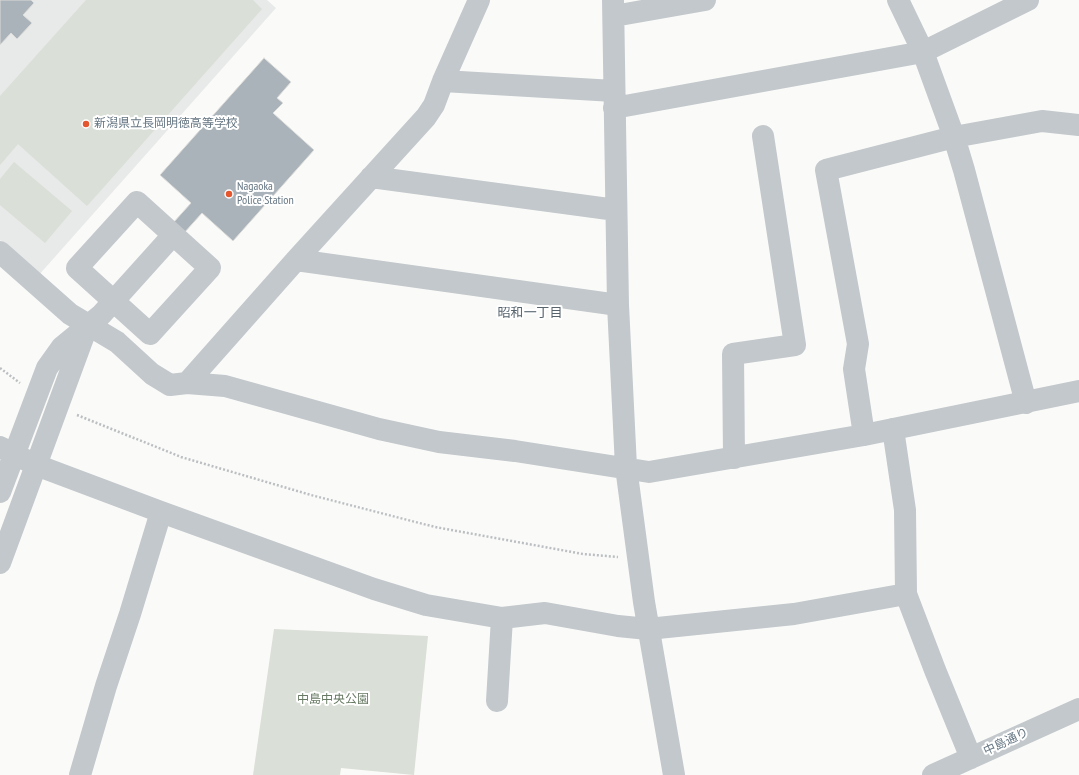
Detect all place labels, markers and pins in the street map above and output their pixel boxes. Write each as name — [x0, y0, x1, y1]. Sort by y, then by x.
place label: 新潟県立長岡明徳高等学校 — [94, 117, 238, 131]
marker: 新潟県立長岡明徳高等学校 — [81, 119, 91, 129]
place label: Nagaoka Police Station — [237, 180, 294, 208]
marker: Nagaoka Police Station — [224, 189, 234, 199]

